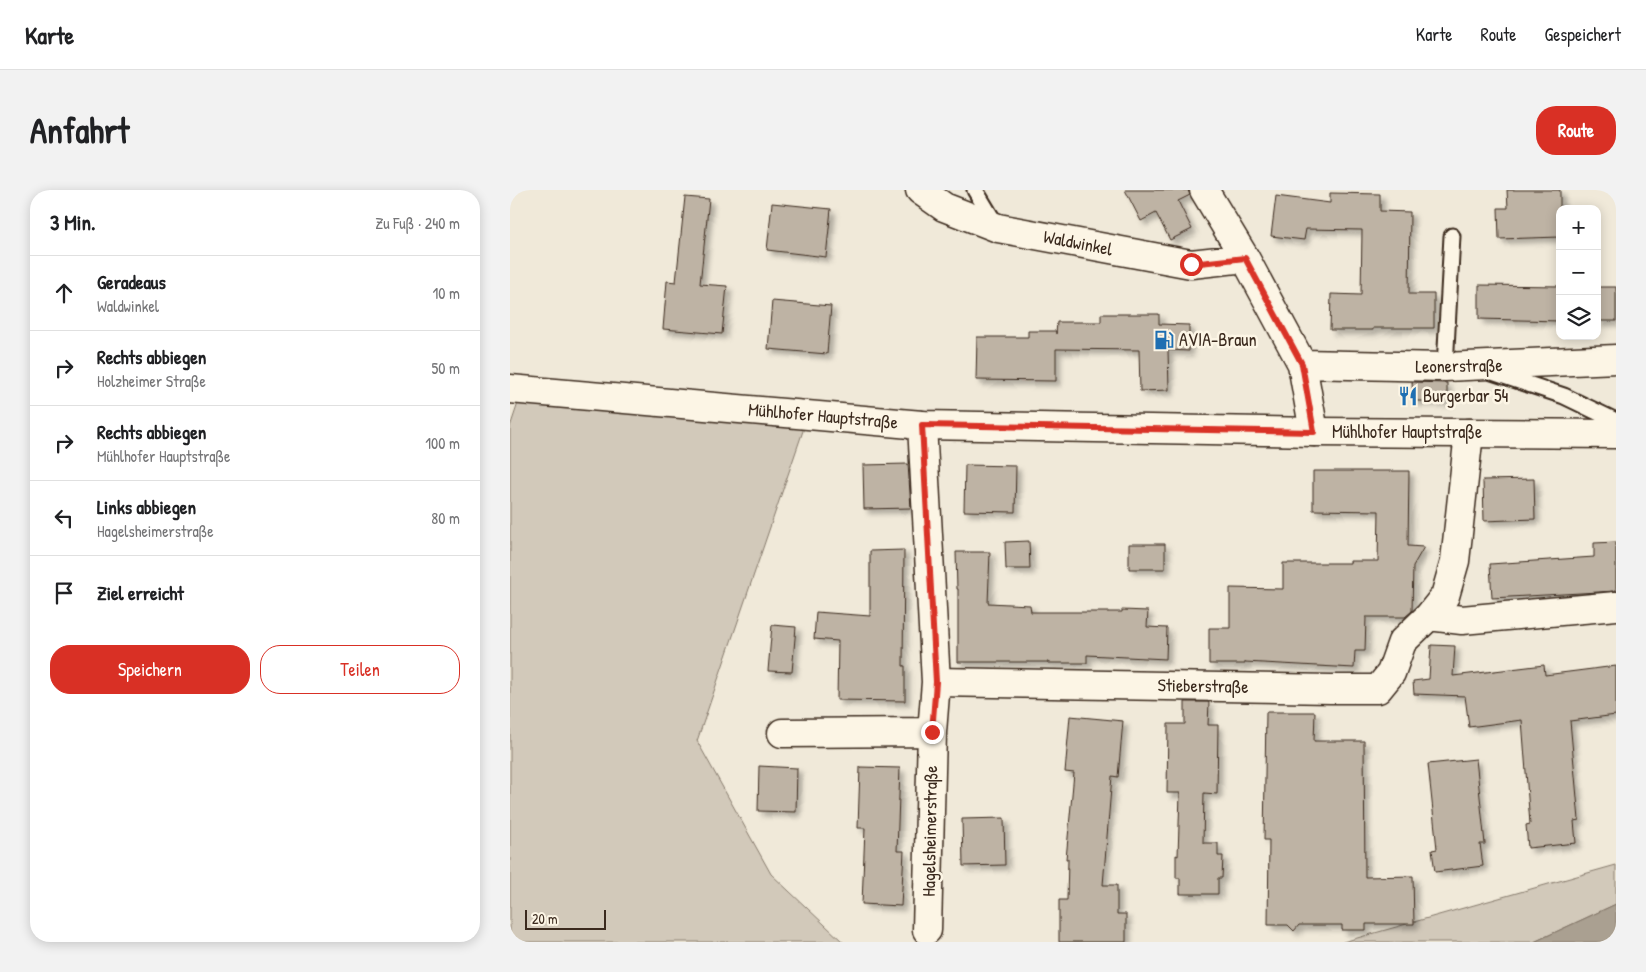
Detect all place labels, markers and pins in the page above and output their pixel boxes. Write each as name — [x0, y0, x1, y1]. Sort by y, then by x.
place label: AVIA-Braun — [1179, 327, 1257, 352]
fuel station icon: AVIA-Braun — [1153, 329, 1175, 351]
place label: Burgerbar 54 — [1423, 383, 1509, 408]
restaurant icon: Burgerbar 54 — [1397, 385, 1419, 407]

